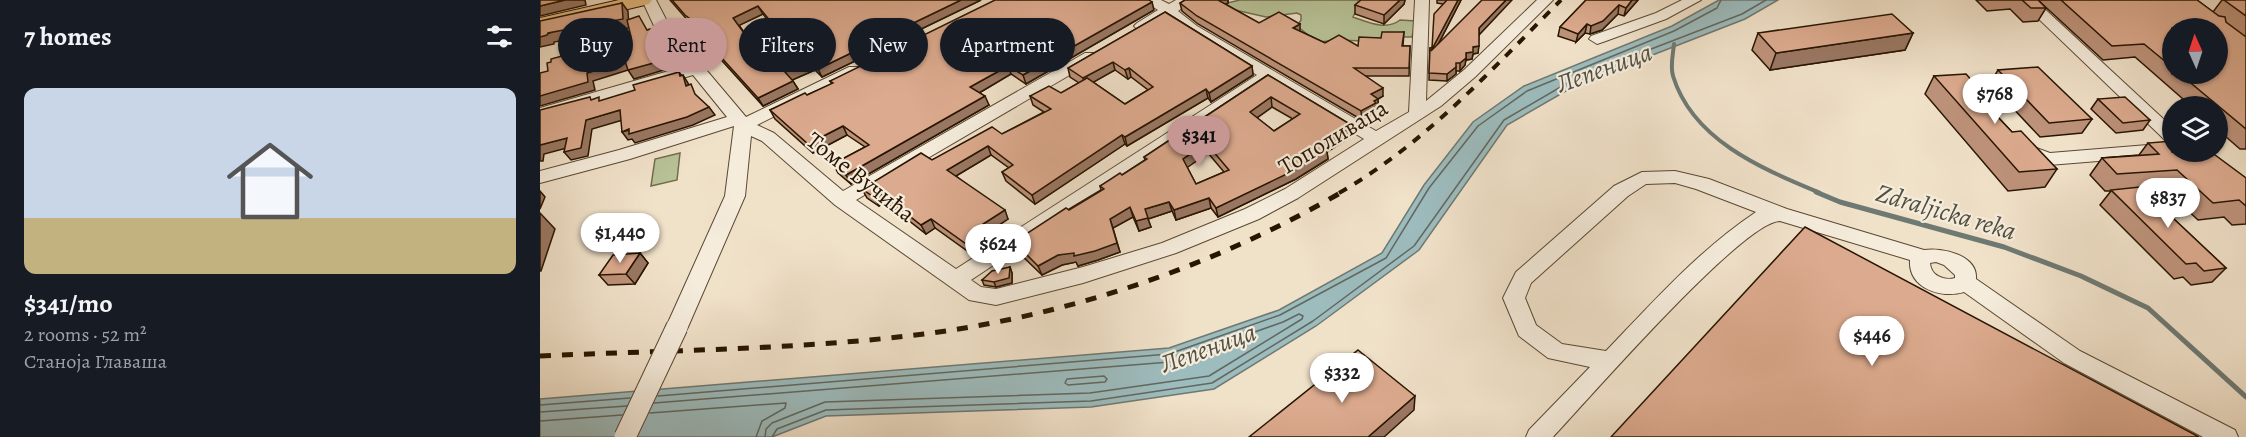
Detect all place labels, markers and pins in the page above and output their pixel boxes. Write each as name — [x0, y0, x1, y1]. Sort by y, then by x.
pin: $768 — [1959, 74, 2031, 125]
pin: $341 — [1163, 116, 1235, 167]
pin: $837 — [2132, 178, 2204, 229]
pin: $1,440 — [571, 213, 669, 264]
pin: $624 — [962, 224, 1034, 275]
pin: $446 — [1836, 316, 1908, 367]
pin: $332 — [1306, 353, 1378, 404]

